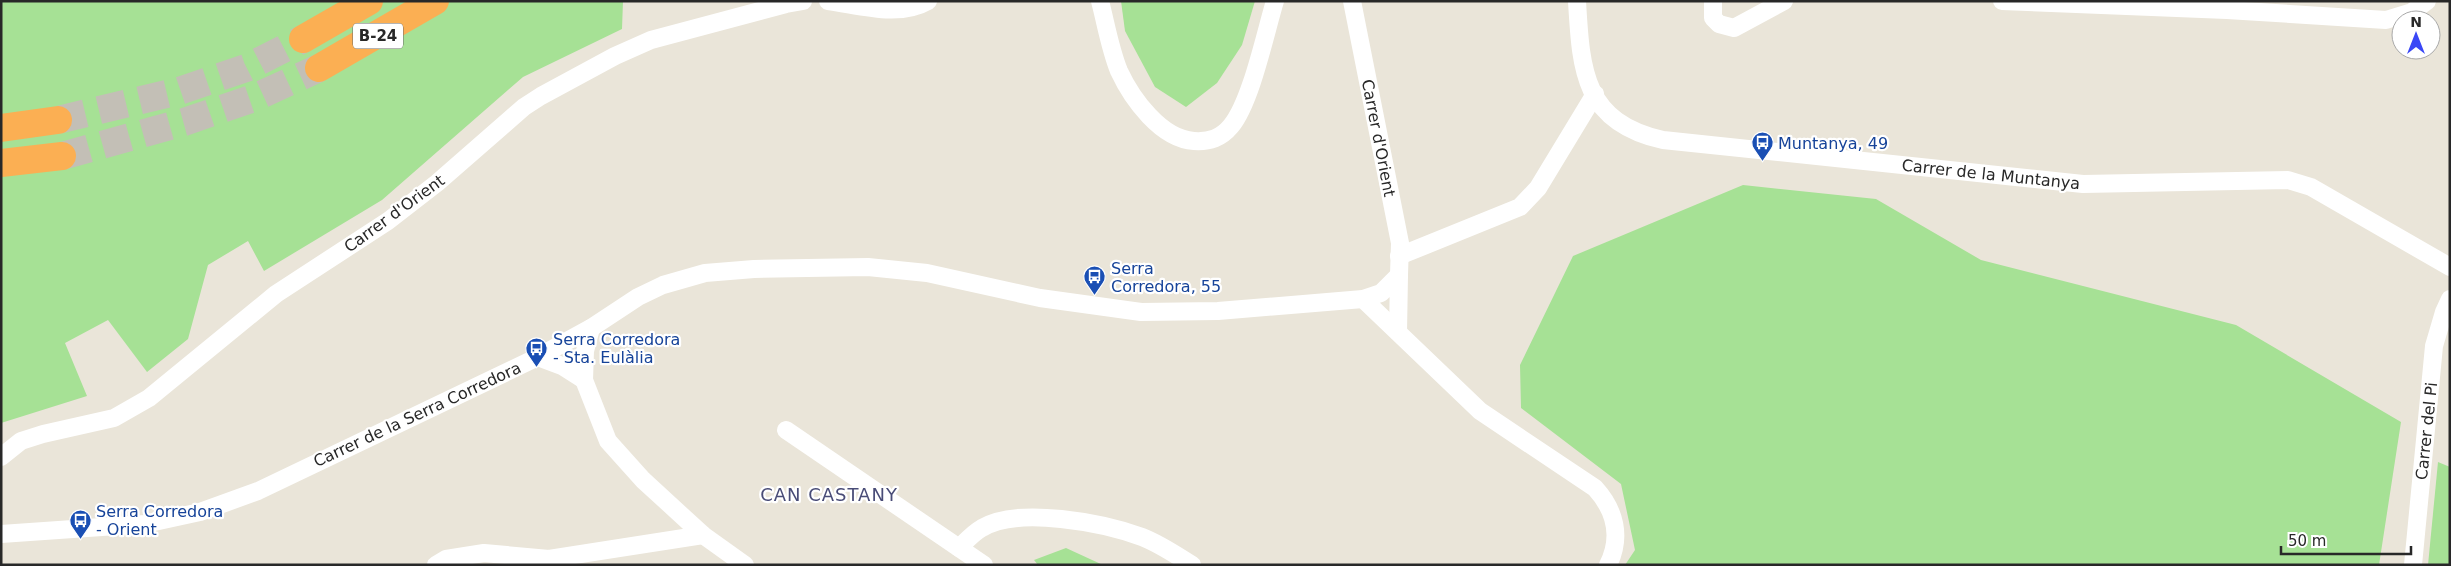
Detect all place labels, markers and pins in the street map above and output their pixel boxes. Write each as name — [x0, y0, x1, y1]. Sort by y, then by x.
bus stop icon: Muntanya, 49 — [1750, 131, 1774, 162]
place label: Muntanya, 49 — [1778, 134, 1888, 153]
place label: Serra Corredora, 55 — [1111, 259, 1221, 296]
bus stop icon: Serra Corredora, 55 — [1083, 265, 1107, 296]
place label: Serra Corredora - Sta. Eulàlia — [553, 330, 680, 367]
bus stop icon: Serra Corredora - Sta. Eulàlia — [525, 336, 549, 367]
place label: Serra Corredora - Orient — [96, 502, 223, 539]
bus stop icon: Serra Corredora - Orient — [68, 508, 92, 539]

